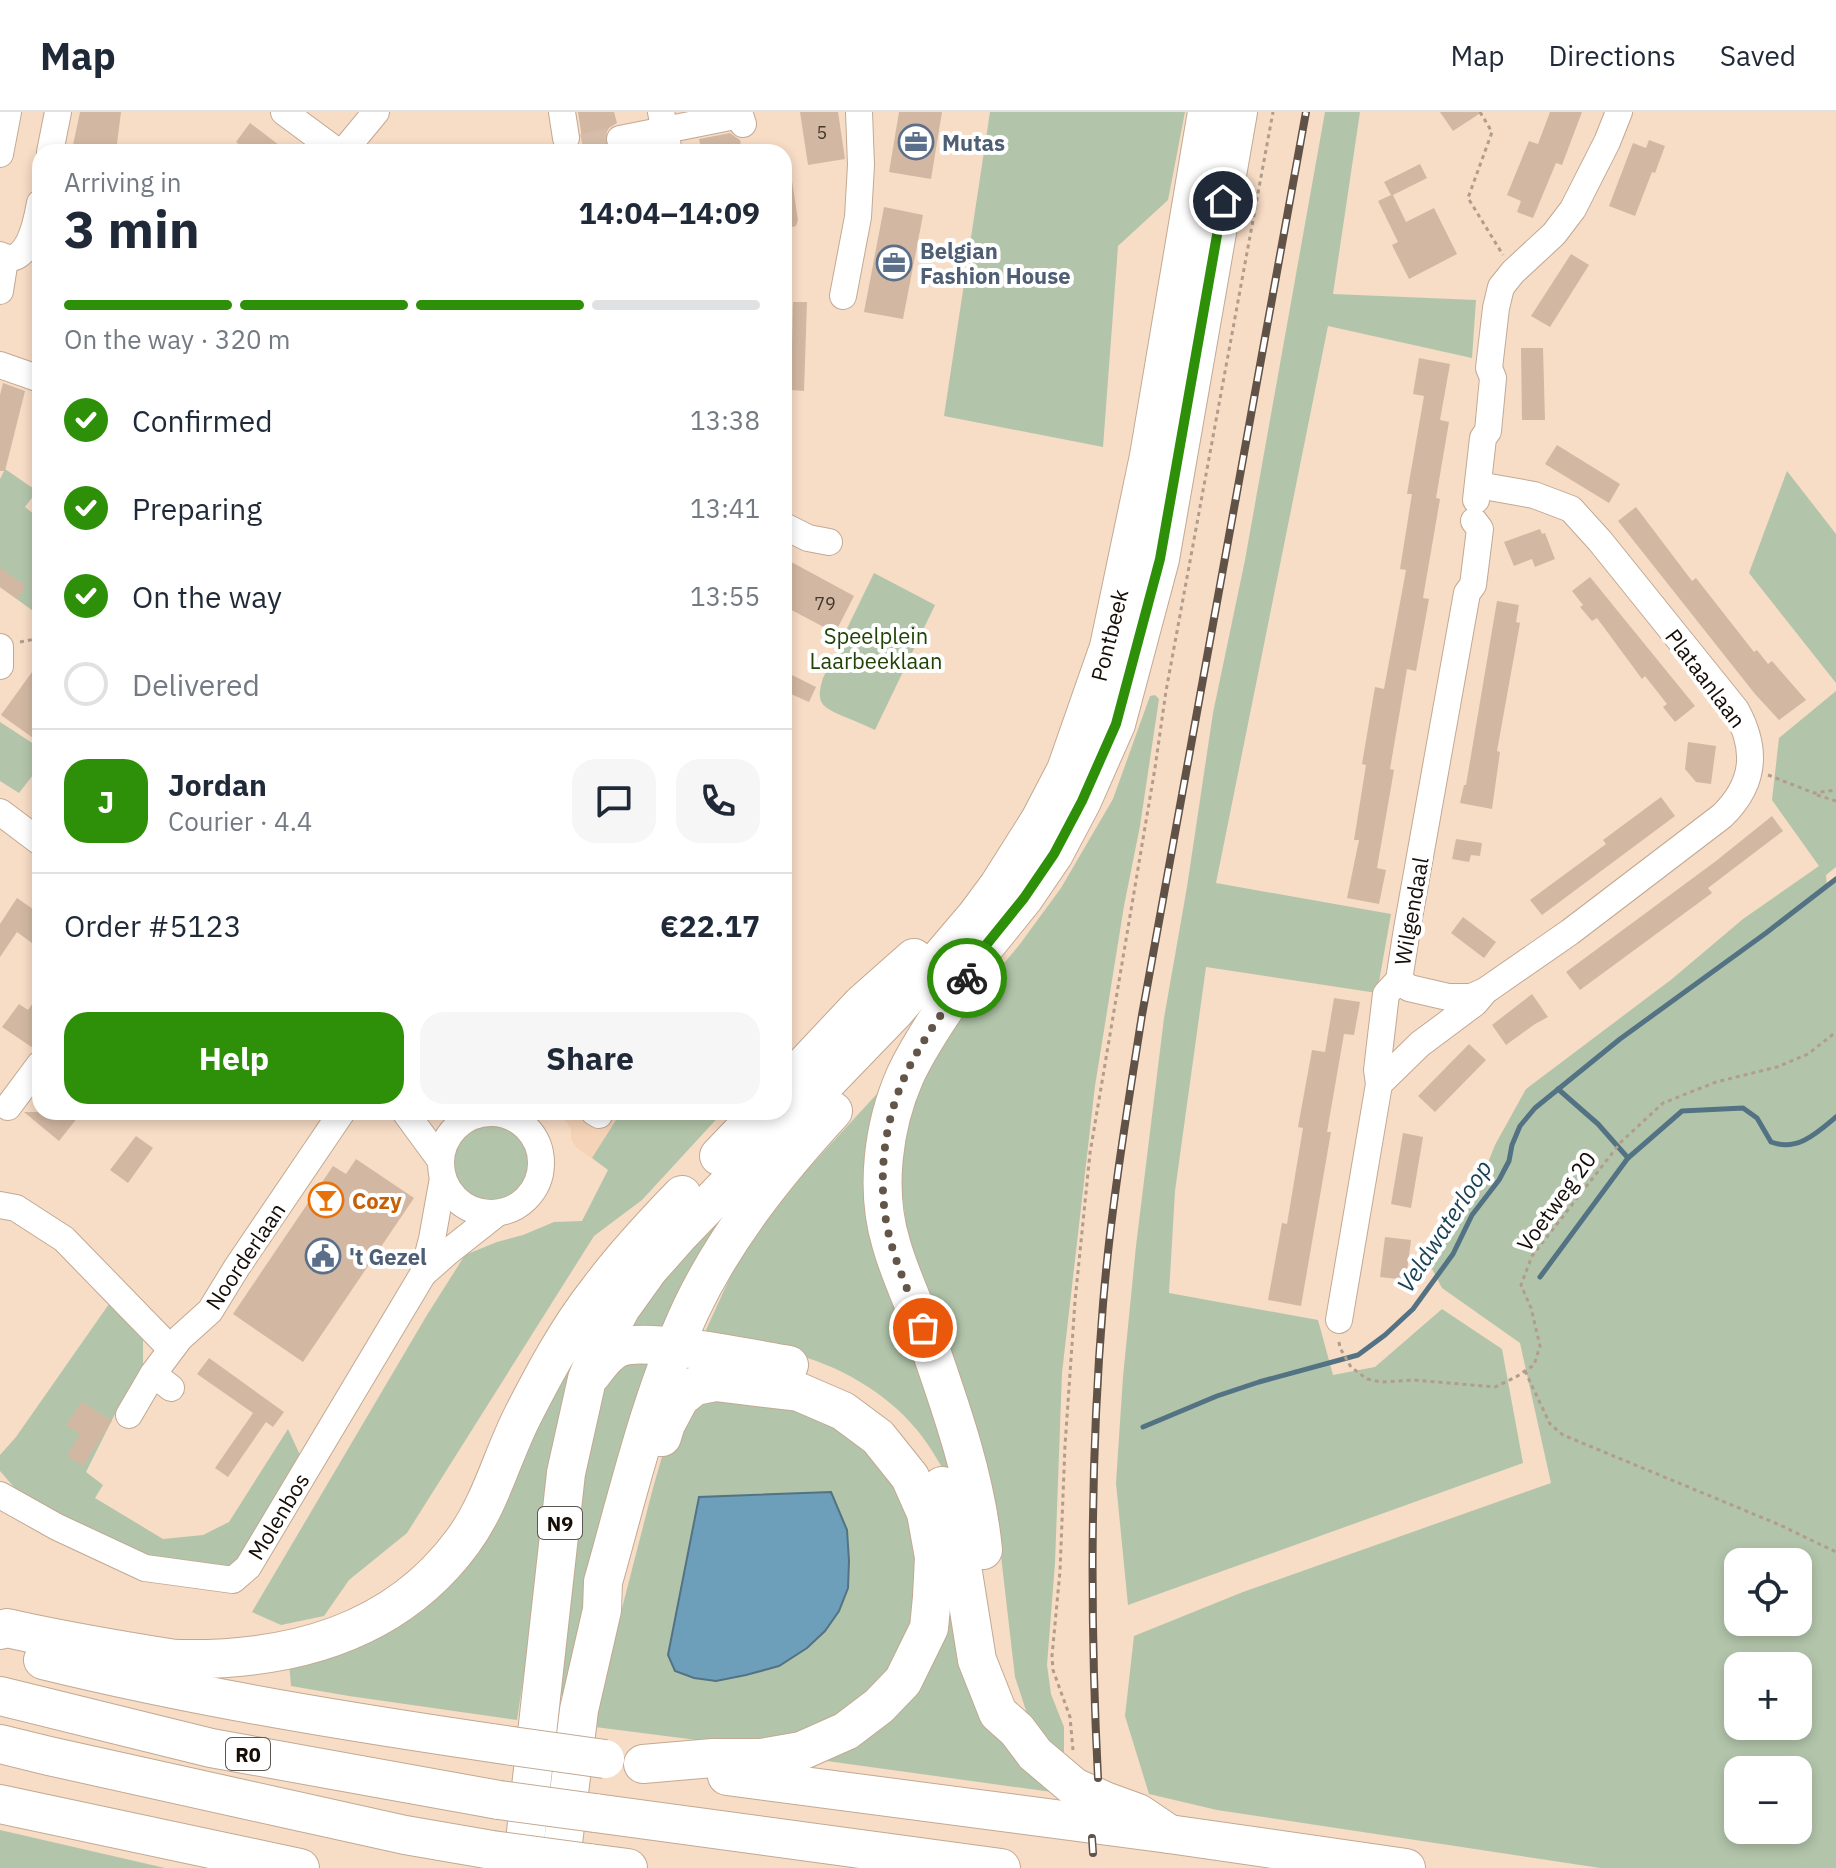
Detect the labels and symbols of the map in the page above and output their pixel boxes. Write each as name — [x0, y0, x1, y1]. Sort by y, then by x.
house number: 5 — [817, 121, 827, 144]
office icon: Mutas — [897, 123, 935, 161]
place label: Mutas — [942, 128, 1005, 157]
pin — [1189, 167, 1257, 235]
place label: Belgian Fashion House — [920, 236, 1071, 290]
office icon: Belgian Fashion House — [875, 244, 913, 282]
street label: Pontbeek — [1084, 586, 1135, 684]
house number: 79 — [814, 592, 836, 615]
park label: Speelplein Laarbeeklaan — [809, 621, 943, 675]
street label: Plataanlaan — [1659, 623, 1753, 733]
street label: Wilgendaal — [1387, 855, 1435, 967]
courier — [927, 938, 1007, 1018]
street label: Voetweg 20 — [1510, 1145, 1602, 1257]
water label: Veldwaterloop — [1389, 1153, 1499, 1299]
bar icon: Cozy — [307, 1181, 345, 1219]
place label: Cozy — [352, 1186, 402, 1215]
street label: Noorderlaan — [199, 1197, 291, 1315]
public building icon: 't Gezel — [304, 1237, 342, 1275]
place label: 't Gezel — [349, 1242, 427, 1271]
pin — [889, 1294, 957, 1362]
street label: Molenbos — [241, 1467, 315, 1565]
road number: N9 — [538, 1507, 582, 1539]
road number: R0 — [226, 1738, 270, 1770]

